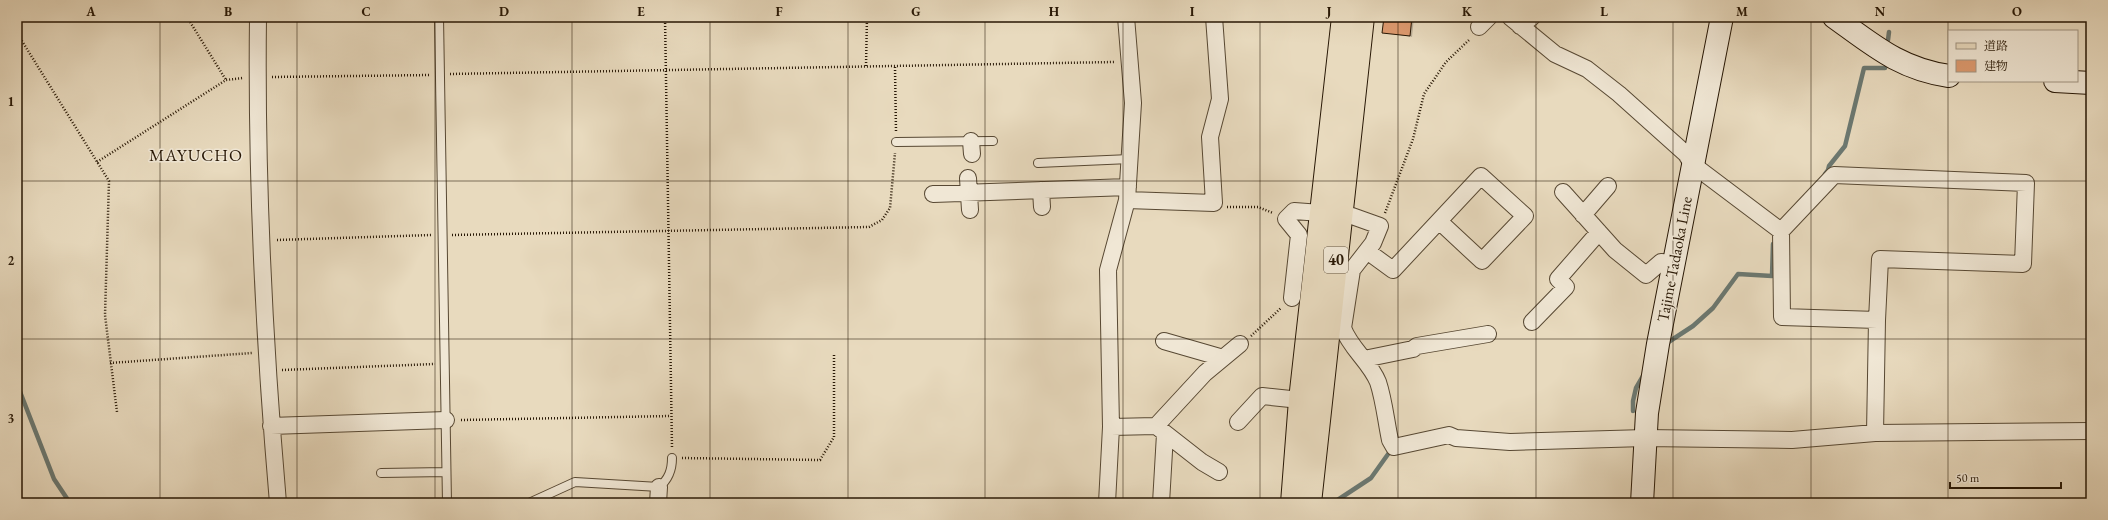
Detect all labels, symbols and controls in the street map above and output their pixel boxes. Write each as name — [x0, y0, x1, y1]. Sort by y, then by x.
text: A — [85, 3, 96, 20]
text: B — [224, 3, 232, 20]
text: C — [361, 3, 371, 20]
text: D — [499, 3, 509, 20]
text: E — [637, 3, 645, 20]
text: F — [775, 3, 783, 20]
text: G — [911, 3, 921, 20]
text: H — [1049, 3, 1060, 20]
text: I — [1190, 3, 1195, 20]
text: J — [1325, 3, 1332, 20]
text: K — [1462, 3, 1473, 20]
text: L — [1600, 3, 1608, 20]
text: M — [1736, 3, 1748, 20]
text: N — [1875, 3, 1886, 20]
text: O — [2012, 3, 2022, 20]
legend — [1948, 30, 2078, 82]
text: 道路 — [1984, 38, 2008, 54]
text: 建物 — [1984, 58, 2008, 74]
text: 1 — [8, 93, 15, 110]
district label: MAYUCHO — [149, 144, 243, 166]
street label: Tajime Tadaoka Line — [1652, 195, 1697, 324]
road number: 40 — [1324, 247, 1348, 273]
text: 2 — [8, 252, 15, 269]
text: 3 — [8, 410, 15, 427]
scale bar — [1950, 464, 2061, 490]
text: 50 m — [1956, 470, 1980, 486]

